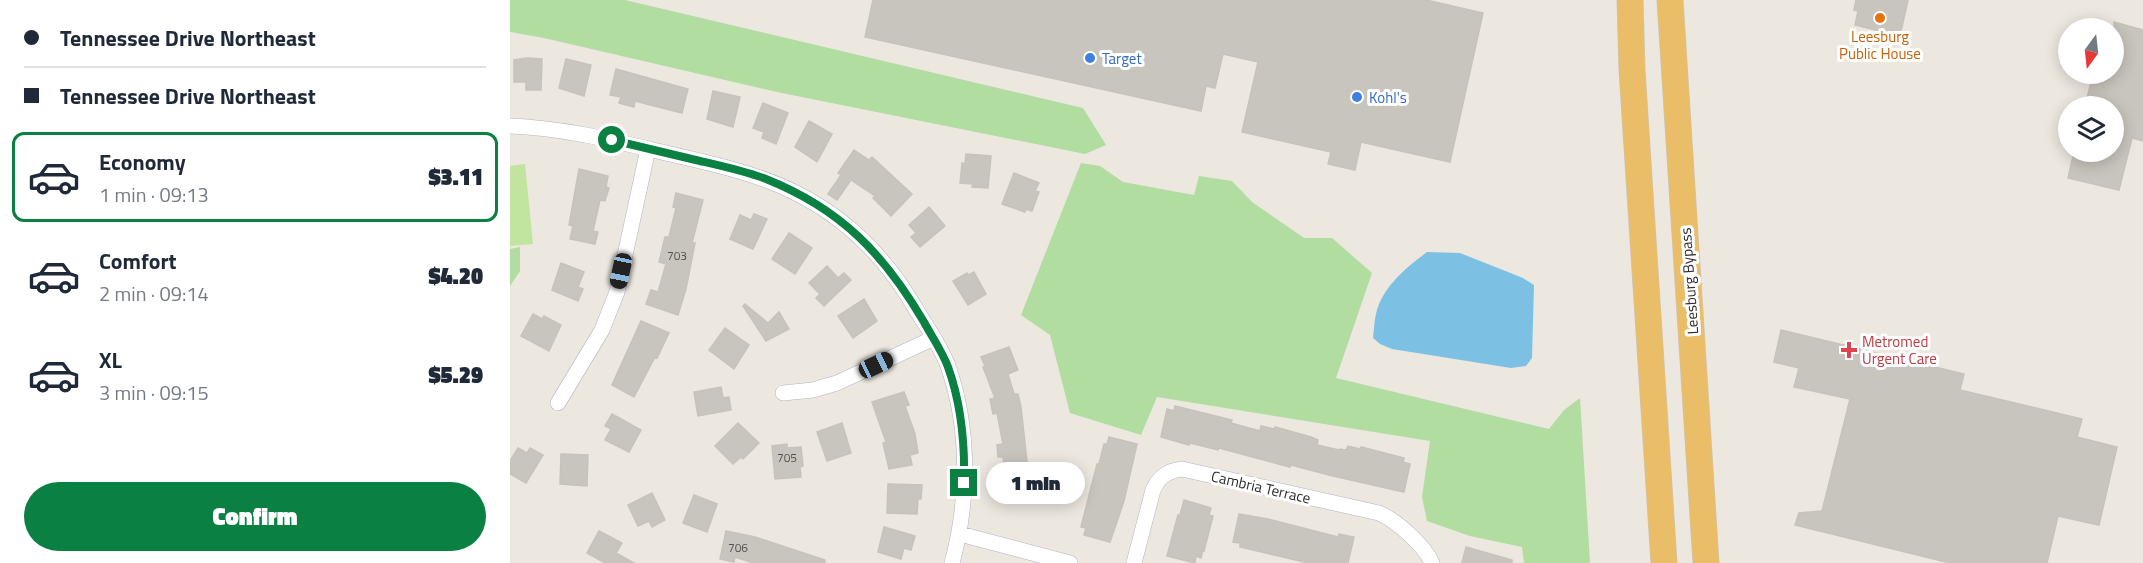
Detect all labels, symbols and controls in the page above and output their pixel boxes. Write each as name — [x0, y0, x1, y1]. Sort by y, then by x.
marker: Leesburg Public House — [1873, 11, 1887, 25]
north arrow — [2058, 18, 2124, 84]
map controls — [2058, 18, 2124, 162]
text: Tennessee Drive Northeast — [60, 21, 316, 55]
place label: Leesburg Public House — [1839, 25, 1921, 65]
place label: Target — [1102, 47, 1142, 70]
marker: Target — [1083, 51, 1097, 65]
text: Tennessee Drive Northeast — [60, 79, 316, 113]
place label: Kohl's — [1369, 86, 1407, 109]
marker: Kohl's — [1350, 90, 1364, 104]
button: layers — [2058, 96, 2124, 162]
route start — [598, 126, 625, 153]
text: Economy — [99, 145, 186, 179]
icon: car — [27, 150, 81, 204]
text: $3.11 — [428, 160, 483, 194]
text: 1 min · 09:13 — [99, 179, 209, 210]
street label: Leesburg Bypass — [1674, 227, 1704, 335]
text: Comfort — [99, 244, 177, 278]
house number: 703 — [667, 246, 687, 265]
icon: car — [27, 249, 81, 303]
car — [608, 252, 634, 290]
text: $4.20 — [428, 259, 483, 293]
text: 2 min · 09:14 — [99, 278, 209, 309]
place label: Metromed Urgent Care — [1862, 330, 1937, 370]
marker: Metromed Urgent Care — [1840, 341, 1858, 359]
text: XL — [99, 343, 122, 377]
icon: car — [27, 348, 81, 402]
car — [856, 349, 896, 381]
text: $5.29 — [428, 358, 483, 392]
text: 3 min · 09:15 — [99, 377, 209, 408]
house number: 705 — [777, 448, 797, 467]
callout: 1 min — [985, 462, 1084, 504]
street label: Cambria Terrace — [1209, 464, 1313, 510]
text: 1 min — [1011, 467, 1060, 498]
route end — [950, 469, 977, 496]
button: Confirm — [24, 482, 486, 551]
house number: 706 — [728, 538, 748, 557]

